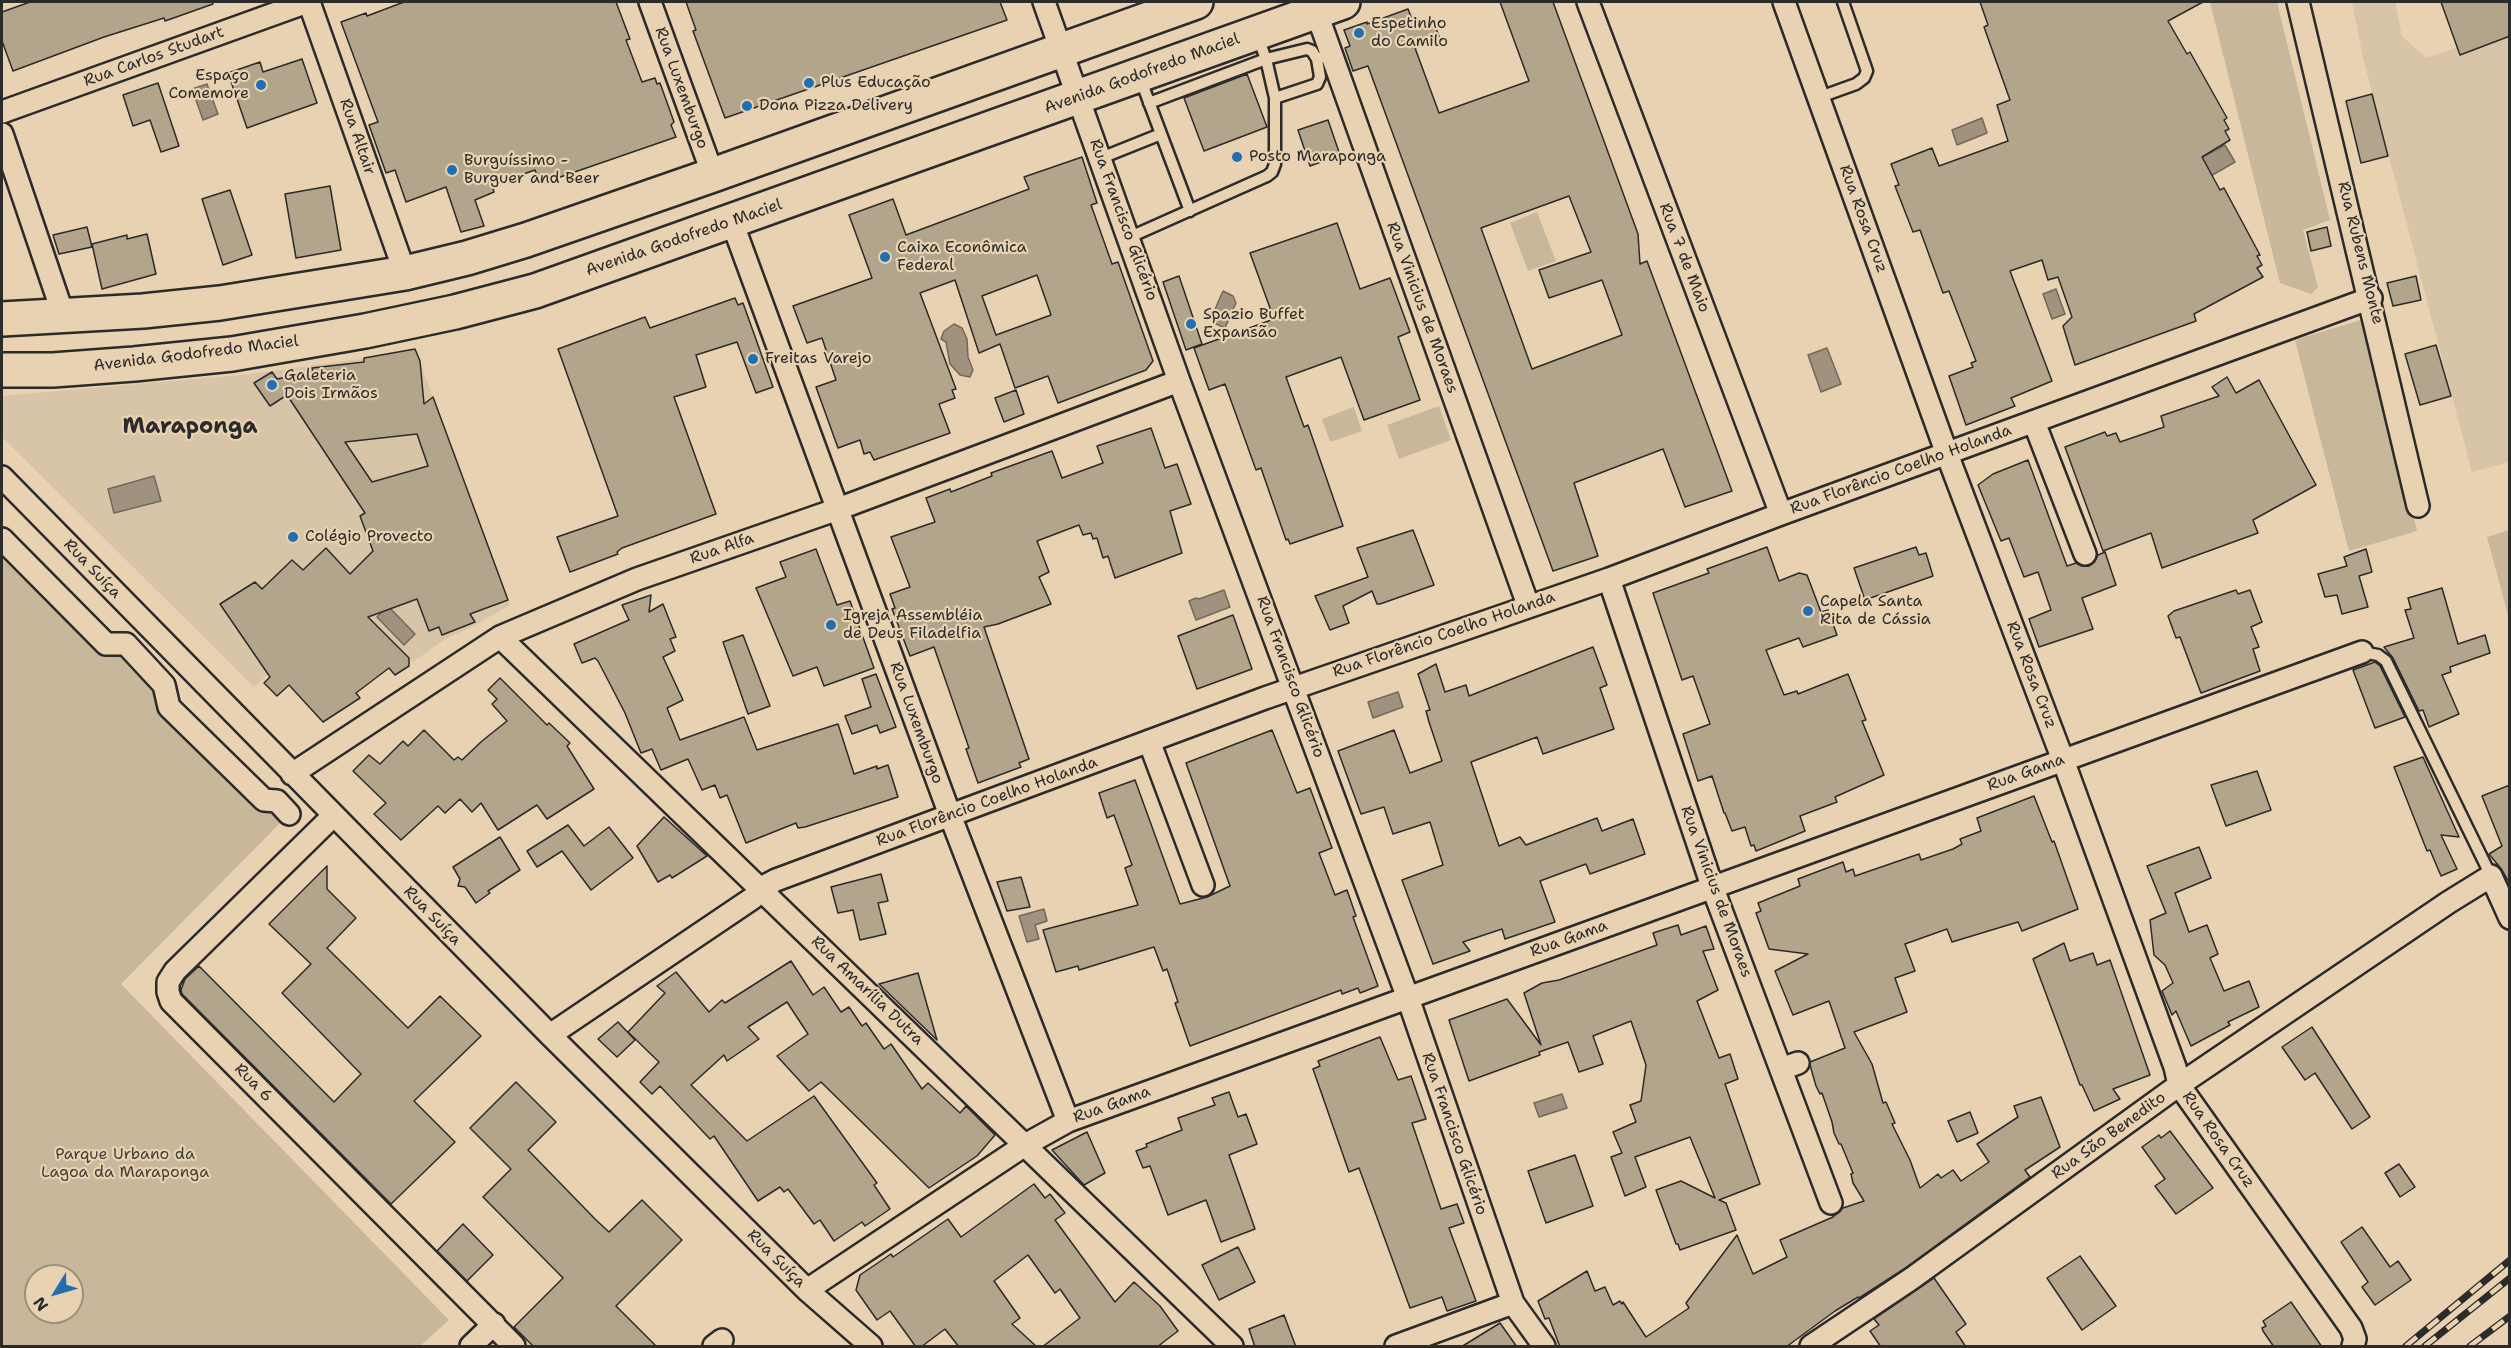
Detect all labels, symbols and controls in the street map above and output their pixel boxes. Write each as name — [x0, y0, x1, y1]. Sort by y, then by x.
place label: Espetinho do Camilo — [1371, 14, 1448, 52]
street label: Rua Carlos Studart — [81, 23, 227, 91]
street label: Rua Luxemburgo — [650, 24, 712, 152]
marker: Espetinho do Camilo — [1352, 26, 1366, 40]
street label: Avenida Godofredo Maciel — [1042, 30, 1242, 118]
place label: Espaço Comemore — [168, 66, 249, 104]
place label: Plus Educação — [821, 73, 931, 93]
marker: Plus Educação — [802, 76, 816, 90]
marker: Espaço Comemore — [254, 78, 268, 92]
street label: Rua Altair — [335, 96, 379, 178]
place label: Dona Pizza Delivery — [759, 96, 913, 116]
marker: Dona Pizza Delivery — [740, 99, 754, 113]
street label: Rua Francisco Glicério — [1085, 137, 1161, 303]
place label: Posto Maraponga — [1249, 147, 1386, 167]
marker: Posto Maraponga — [1230, 150, 1244, 164]
place label: Burguíssimo - Burguer and Beer — [464, 151, 600, 189]
marker: Burguíssimo - Burguer and Beer — [445, 163, 459, 177]
street label: Rua Rosa Cruz — [1835, 163, 1891, 275]
street label: Rua Rubens Monte — [2333, 180, 2387, 326]
street label: Avenida Godofredo Maciel — [583, 195, 785, 281]
street label: Rua 7 de Maio — [1654, 201, 1714, 315]
street label: Rua Vinicius de Moraes — [1382, 220, 1462, 396]
place label: Caixa Econômica Federal — [897, 238, 1027, 276]
marker: Caixa Econômica Federal — [878, 250, 892, 264]
place label: Spazio Buffet Expansão — [1203, 305, 1305, 343]
marker: Spazio Buffet Expansão — [1184, 317, 1198, 331]
street label: Avenida Godofredo Maciel — [92, 332, 300, 376]
place label: Freitas Varejo — [765, 349, 871, 369]
marker: Freitas Varejo — [746, 352, 760, 366]
place label: Galeteria Dois Irmãos — [284, 366, 378, 404]
marker: Galeteria Dois Irmãos — [265, 378, 279, 392]
district label: Maraponga — [123, 414, 257, 440]
street label: Rua Florêncio Coelho Holanda — [1788, 421, 2014, 519]
place label: Colégio Provecto — [305, 527, 433, 547]
street label: Rua Alfa — [687, 529, 757, 569]
marker: Colégio Provecto — [286, 530, 300, 544]
street label: Rua Suíça — [59, 535, 125, 603]
street label: Rua Florêncio Coelho Holanda — [1330, 588, 1558, 682]
place label: Capela Santa Rita de Cássia — [1820, 592, 1931, 630]
street label: Rua Francisco Glicério — [1252, 594, 1328, 760]
marker: Capela Santa Rita de Cássia — [1801, 604, 1815, 618]
place label: Igreja Assembléia de Deus Filadelfia — [843, 606, 982, 644]
marker: Igreja Assembléia de Deus Filadelfia — [824, 618, 838, 632]
street label: Rua Rosa Cruz — [2002, 619, 2060, 731]
street label: Rua Luxemburgo — [885, 659, 947, 787]
street label: Rua Gama — [1985, 750, 2067, 796]
street label: Rua Florêncio Coelho Holanda — [874, 753, 1100, 851]
street label: Rua Vinicius de Moraes — [1676, 804, 1756, 980]
street label: Rua Suíça — [399, 882, 465, 950]
street label: Rua Gama — [1528, 916, 1610, 962]
street label: Rua Amarília Dutra — [807, 932, 927, 1050]
street label: Rua Francisco Glicério — [1417, 1050, 1491, 1218]
street label: Rua 6 — [230, 1060, 276, 1106]
street label: Rua Gama — [1071, 1082, 1153, 1128]
street label: Rua São Benedito — [2048, 1088, 2170, 1184]
street label: Rua Rosa Cruz — [2178, 1088, 2258, 1192]
park label: Parque Urbano da Lagoa da Maraponga — [41, 1145, 209, 1183]
street label: Rua Suíça — [743, 1226, 809, 1292]
north arrow — [24, 1264, 84, 1324]
text: N — [29, 1293, 53, 1315]

